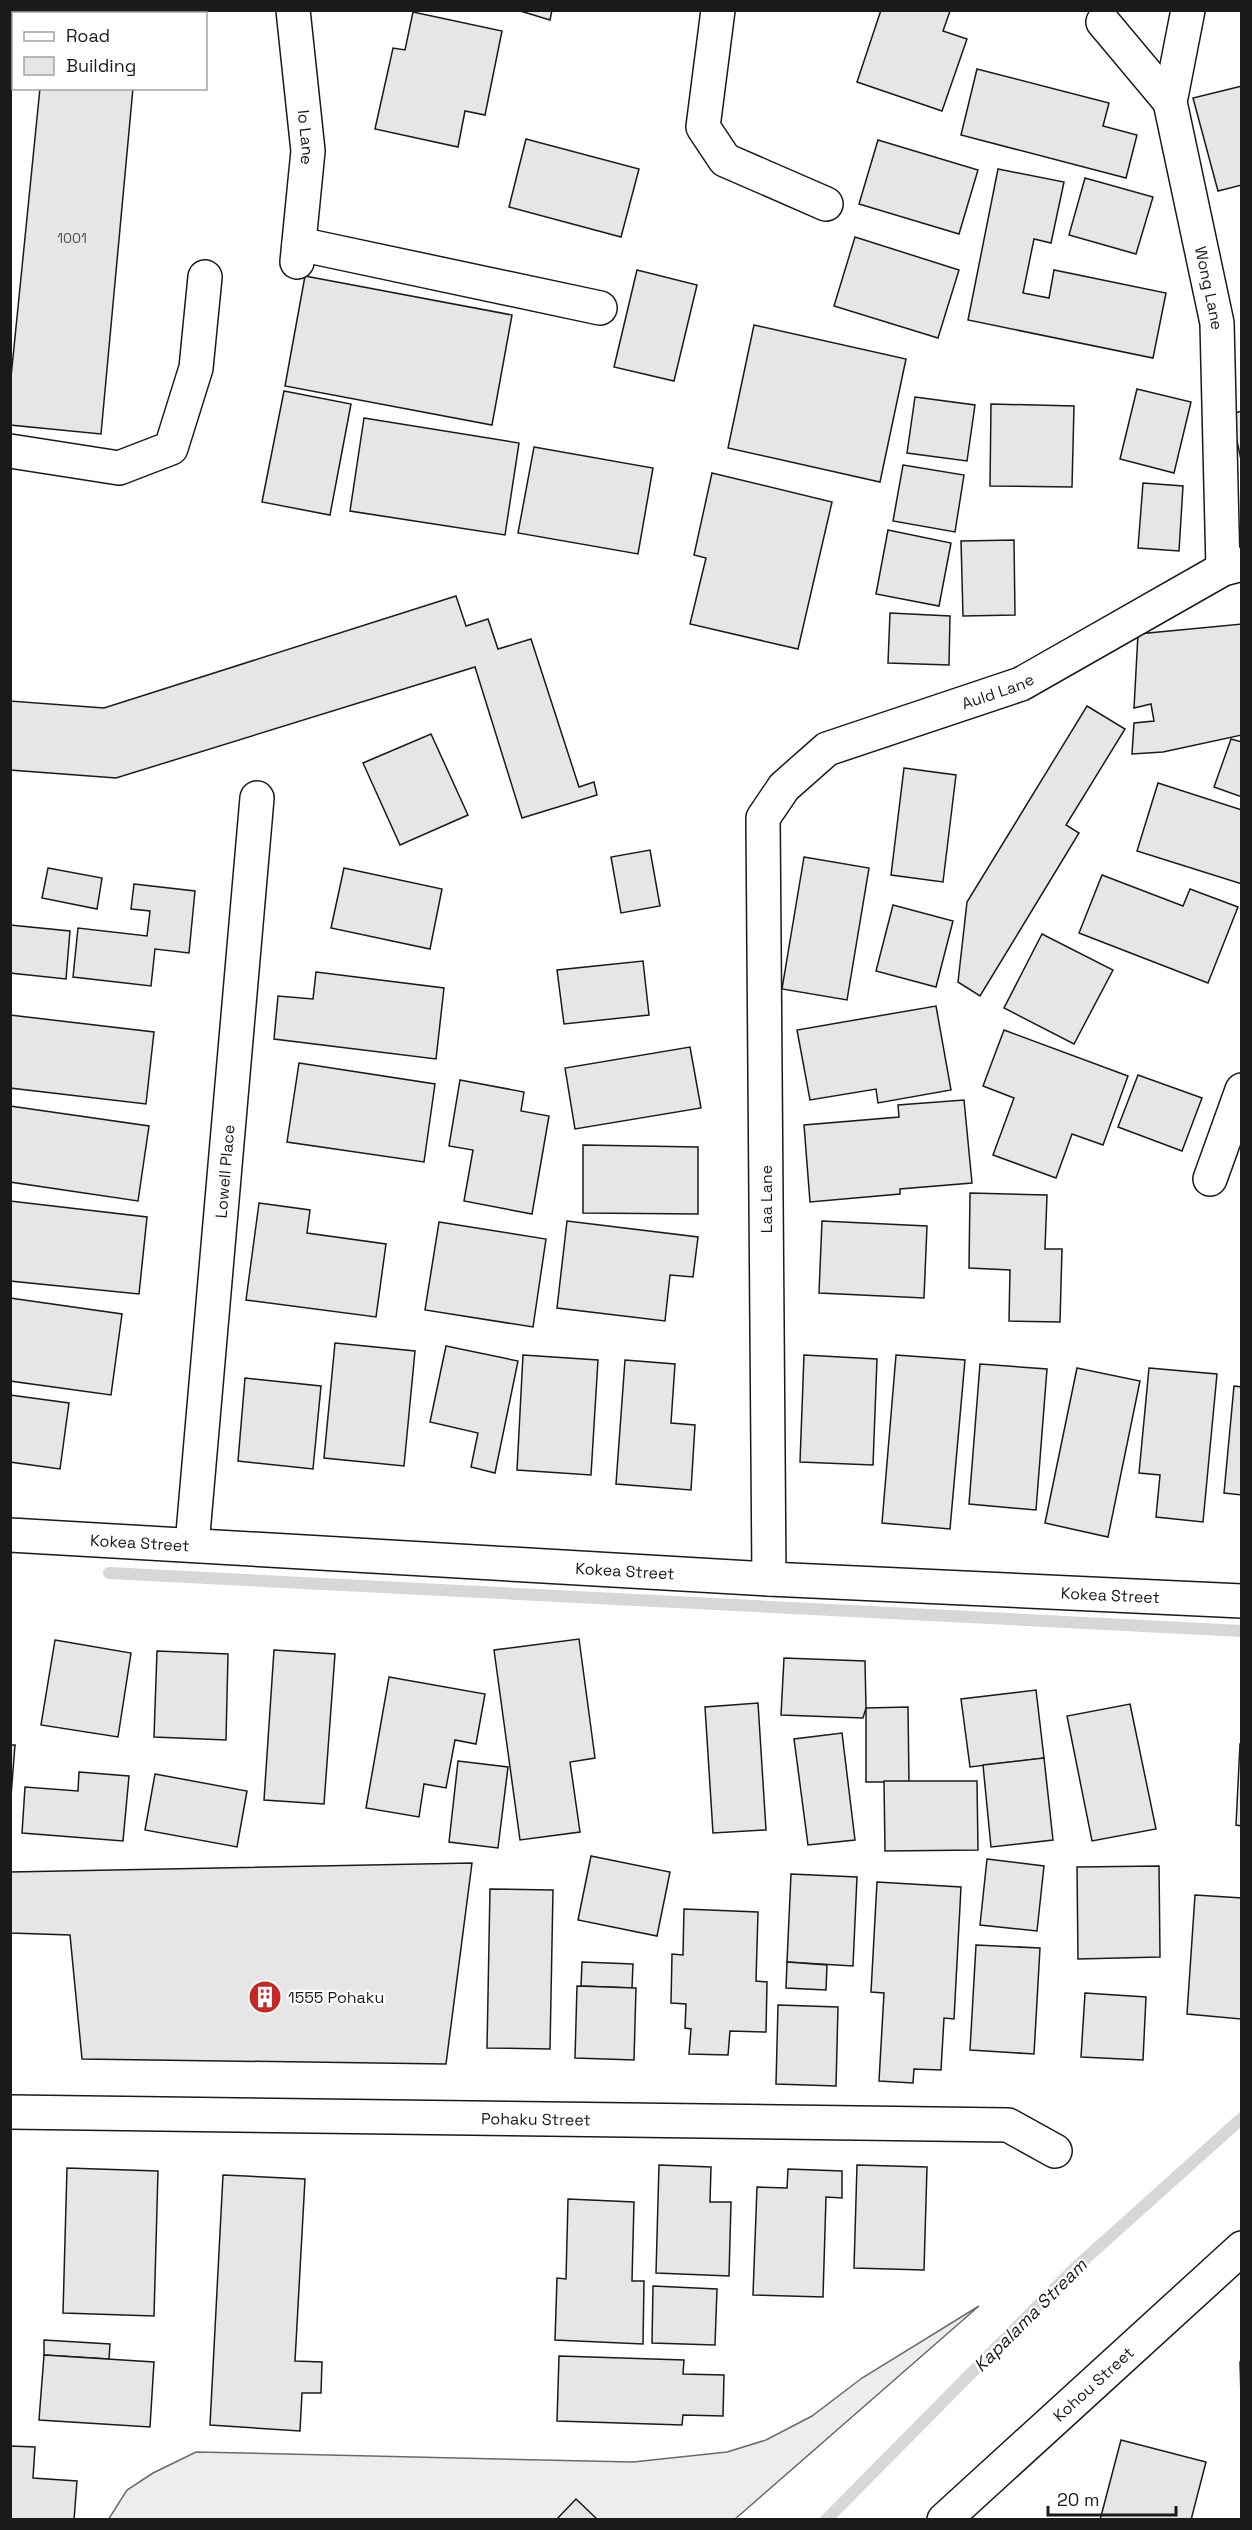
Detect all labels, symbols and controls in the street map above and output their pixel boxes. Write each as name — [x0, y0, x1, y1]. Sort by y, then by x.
legend — [12, 12, 207, 90]
text: Road — [66, 24, 110, 47]
text: Building — [66, 54, 136, 77]
street label: Io Lane — [293, 109, 319, 166]
house number: 1001 — [57, 229, 87, 247]
street label: Wong Lane — [1190, 244, 1228, 330]
street label: Auld Lane — [959, 668, 1038, 714]
street label: Lowell Place — [210, 1124, 239, 1219]
street label: Laa Lane — [756, 1165, 777, 1233]
street label: Kokea Street — [90, 1529, 190, 1556]
street label: Kokea Street — [575, 1557, 675, 1584]
street label: Kokea Street — [1060, 1582, 1160, 1608]
building icon: 1555 Pohaku — [247, 1979, 283, 2015]
place label: 1555 Pohaku — [288, 1987, 384, 2008]
street label: Pohaku Street — [481, 2108, 591, 2130]
water label: Kapalama Stream — [969, 2253, 1092, 2376]
street label: Kohou Street — [1048, 2342, 1138, 2426]
scale bar — [1048, 2479, 1176, 2517]
text: 20 m — [1057, 2488, 1100, 2511]

